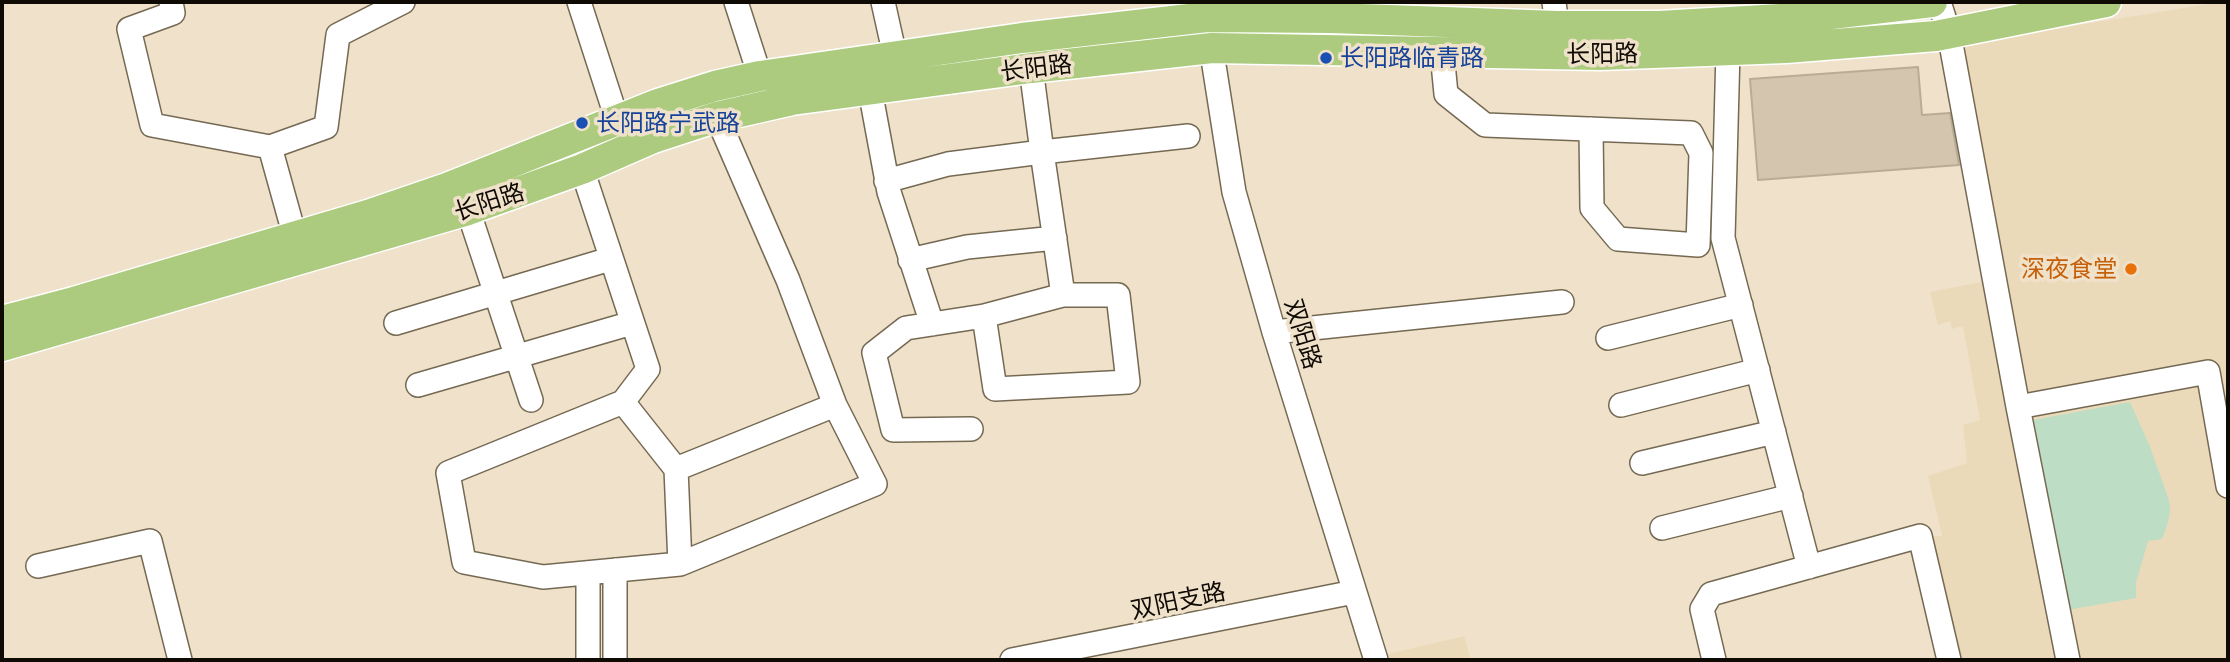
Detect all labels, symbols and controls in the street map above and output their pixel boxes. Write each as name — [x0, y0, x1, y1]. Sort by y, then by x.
street label: 长阳路 — [1566, 39, 1638, 69]
place label: 长阳路临青路 — [1340, 44, 1484, 72]
street label: 长阳路 — [999, 49, 1073, 87]
marker: 长阳路临青路 — [1318, 50, 1334, 66]
place label: 长阳路宁武路 — [596, 109, 740, 137]
marker: 长阳路宁武路 — [574, 115, 590, 131]
street label: 长阳路 — [450, 177, 528, 227]
place label: 深夜食堂 — [2021, 255, 2117, 283]
marker: 深夜食堂 — [2123, 261, 2139, 277]
street label: 双阳路 — [1279, 295, 1327, 373]
street label: 双阳支路 — [1128, 577, 1228, 625]

